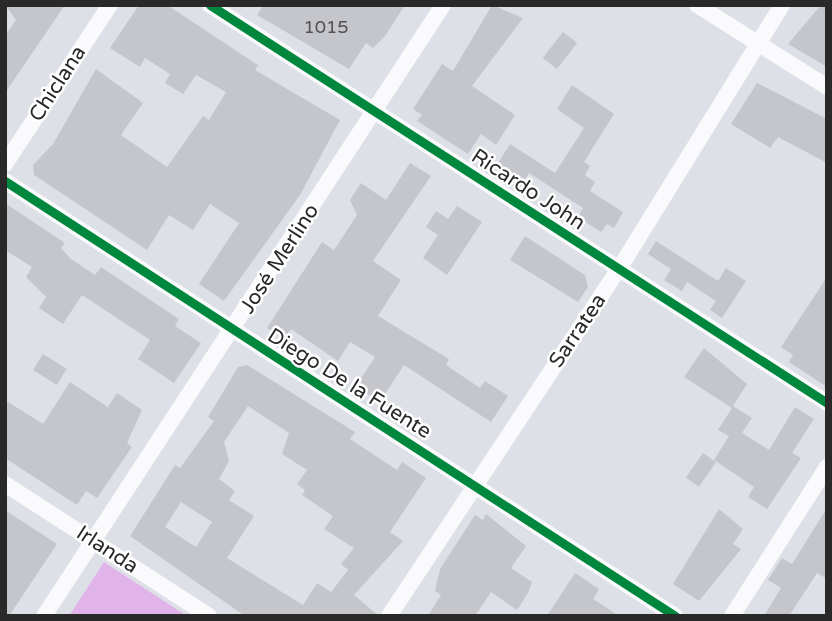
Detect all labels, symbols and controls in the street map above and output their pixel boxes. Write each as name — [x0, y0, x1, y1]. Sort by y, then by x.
house number: 1015 — [303, 16, 349, 38]
street label: Chiclana — [24, 41, 92, 127]
street label: Ricardo John — [466, 144, 590, 236]
street label: José Merlino — [235, 199, 325, 319]
street label: Sarratea — [544, 289, 612, 373]
street label: Diego De la Fuente — [262, 323, 436, 445]
street label: Irlanda — [71, 521, 143, 579]

